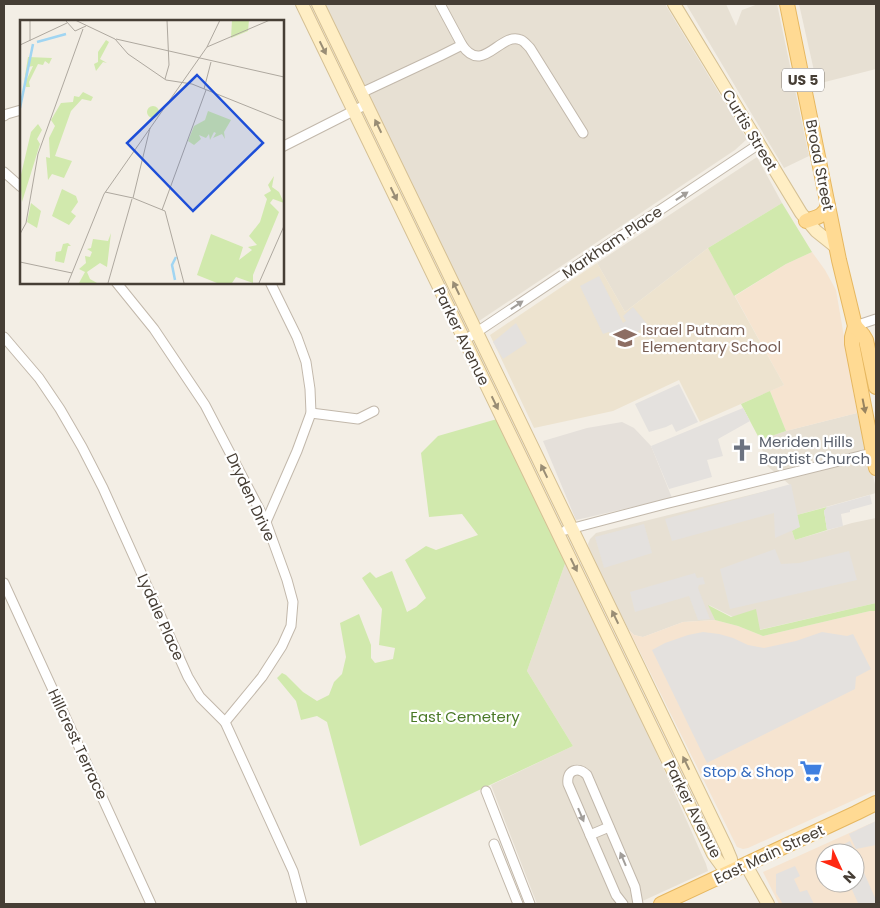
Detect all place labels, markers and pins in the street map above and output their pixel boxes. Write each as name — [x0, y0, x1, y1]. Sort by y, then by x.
place label: Israel Putnam Elementary School — [642, 319, 781, 357]
school or university icon: Israel Putnam Elementary School — [612, 325, 638, 351]
place label: Meriden Hills Baptist Church — [759, 431, 870, 469]
church icon: Meriden Hills Baptist Church — [729, 437, 755, 463]
supermarket icon: Stop & Shop — [798, 758, 824, 784]
place label: Stop & Shop — [703, 761, 794, 782]

